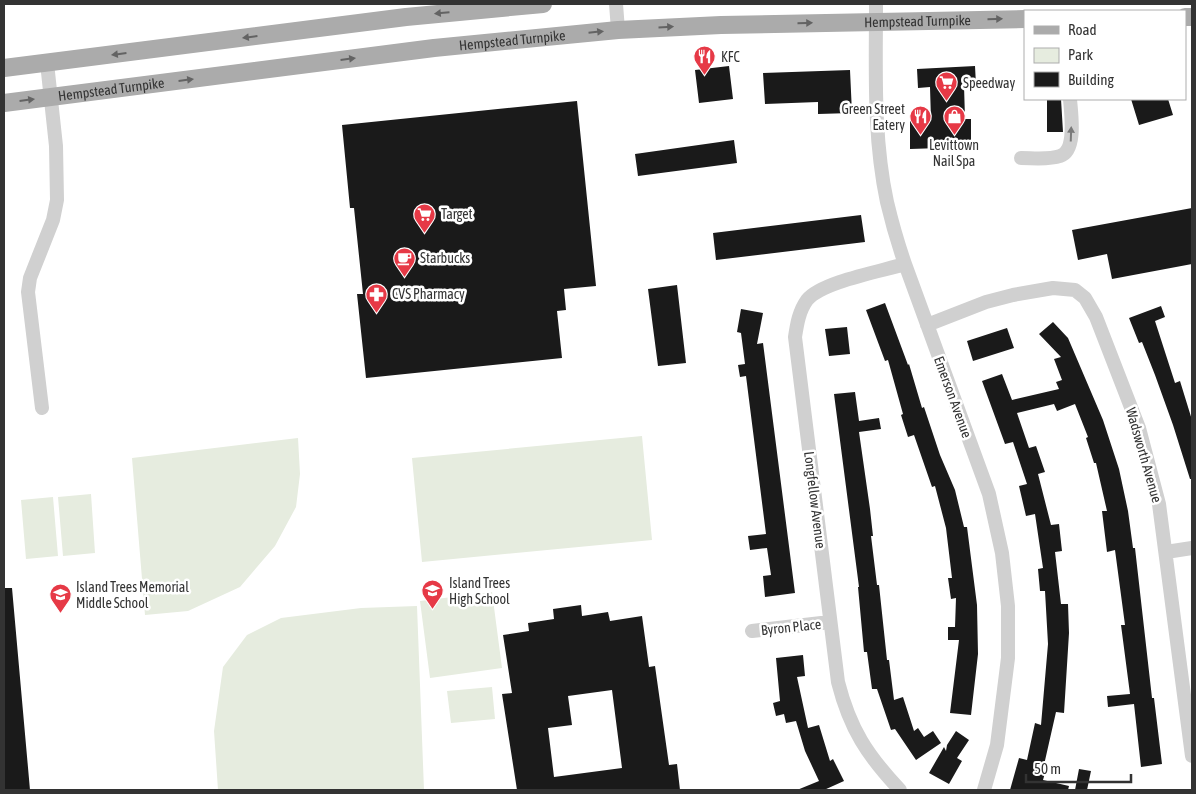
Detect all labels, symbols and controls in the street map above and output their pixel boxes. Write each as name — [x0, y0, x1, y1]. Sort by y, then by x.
one-way arrow — [433, 10, 449, 18]
legend — [1024, 10, 1186, 100]
street label: Hempstead Turnpike — [864, 12, 971, 30]
one-way arrow — [987, 15, 1003, 23]
one-way arrow — [797, 19, 813, 27]
text: Road — [1068, 21, 1097, 38]
one-way arrow — [659, 23, 675, 31]
street label: Hempstead Turnpike — [458, 27, 566, 54]
one-way arrow — [588, 28, 604, 36]
one-way arrow — [242, 33, 258, 41]
restaurant icon: KFC — [693, 45, 717, 76]
text: Park — [1068, 46, 1093, 63]
place label: KFC — [721, 49, 741, 65]
one-way arrow — [110, 50, 126, 58]
one-way arrow — [340, 55, 356, 63]
supermarket icon: Speedway — [935, 71, 959, 102]
text: Building — [1068, 71, 1114, 88]
street label: Hempstead Turnpike — [57, 75, 165, 104]
place label: Speedway — [963, 75, 1015, 91]
one-way arrow — [179, 76, 195, 84]
one-way arrow — [20, 96, 36, 104]
place label: Green Street Eatery — [841, 101, 905, 133]
restaurant icon: Green Street Eatery — [909, 105, 933, 136]
shop icon: Levittown Nail Spa — [942, 105, 966, 136]
one-way arrow — [1067, 125, 1075, 141]
place label: Levittown Nail Spa — [929, 137, 979, 169]
supermarket icon: Target — [413, 202, 437, 233]
place label: Target — [441, 206, 473, 222]
cafe icon: Starbucks — [392, 246, 416, 277]
place label: Starbucks — [420, 250, 470, 266]
pharmacy icon: CVS Pharmacy — [364, 282, 388, 313]
place label: CVS Pharmacy — [392, 286, 465, 302]
street label: Emerson Avenue — [931, 354, 975, 440]
street label: Wadsworth Avenue — [1123, 406, 1165, 504]
street label: Longfellow Avenue — [801, 450, 829, 550]
place label: Island Trees High School — [449, 575, 510, 607]
place label: Island Trees Memorial Middle School — [76, 579, 189, 611]
school or university icon: Island Trees High School — [421, 579, 445, 610]
school or university icon: Island Trees Memorial Middle School — [48, 583, 72, 614]
street label: Byron Place — [760, 616, 822, 638]
scale bar — [1026, 752, 1131, 784]
text: 50 m — [1034, 760, 1061, 777]

